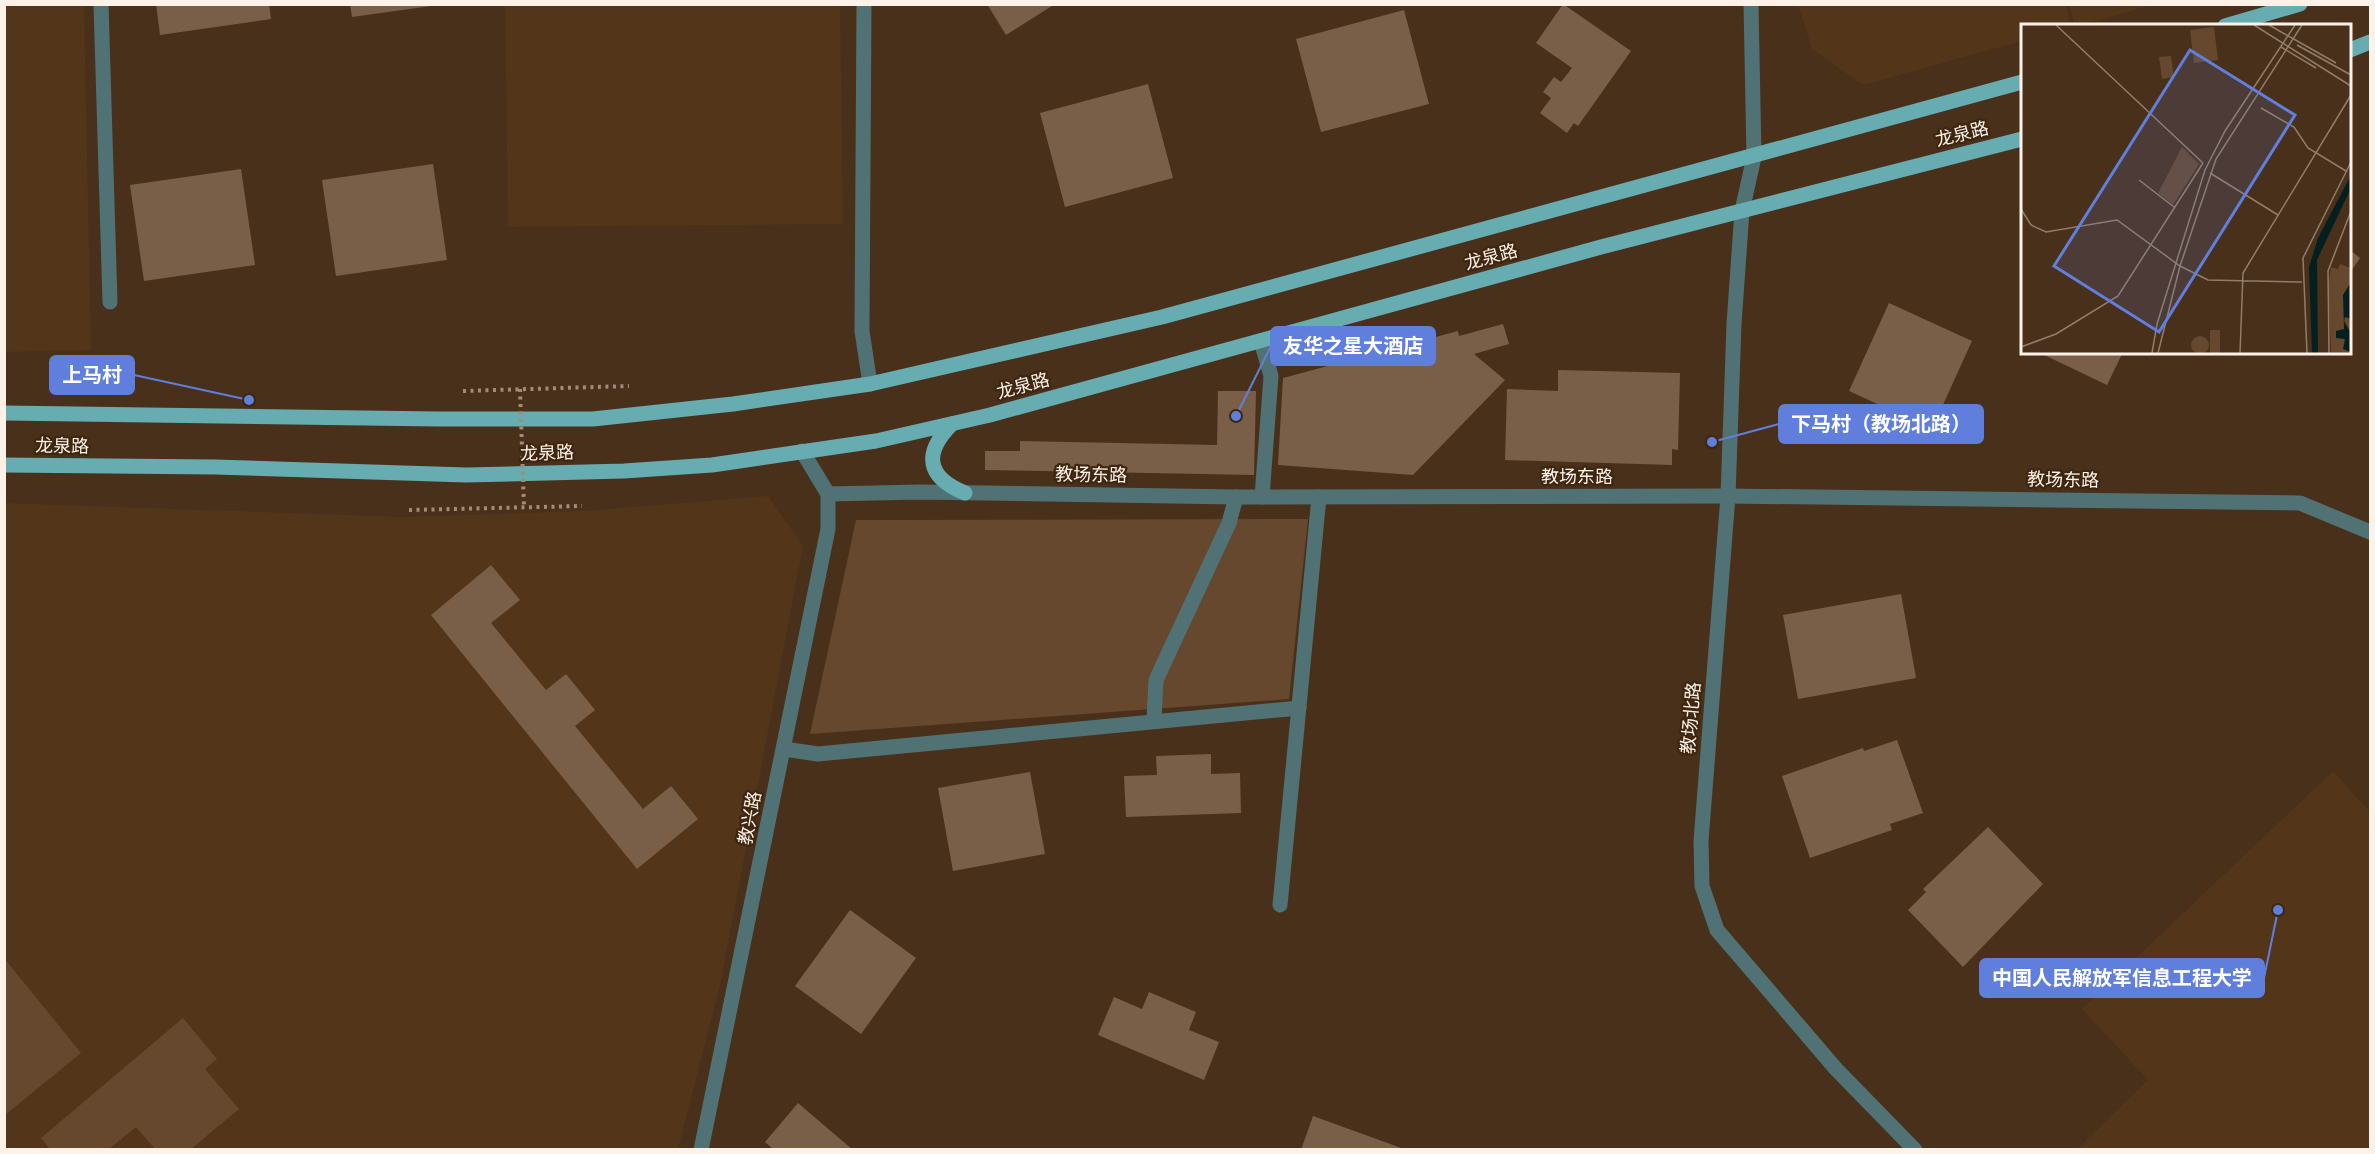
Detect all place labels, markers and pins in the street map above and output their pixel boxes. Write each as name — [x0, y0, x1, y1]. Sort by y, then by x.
callout: 友华之星大酒店 — [1271, 327, 1435, 365]
callout: 上马村 — [50, 356, 134, 394]
callout: 下马村（教场北路） — [1779, 405, 1983, 443]
callout: 中国人民解放军信息工程大学 — [1980, 959, 2264, 997]

